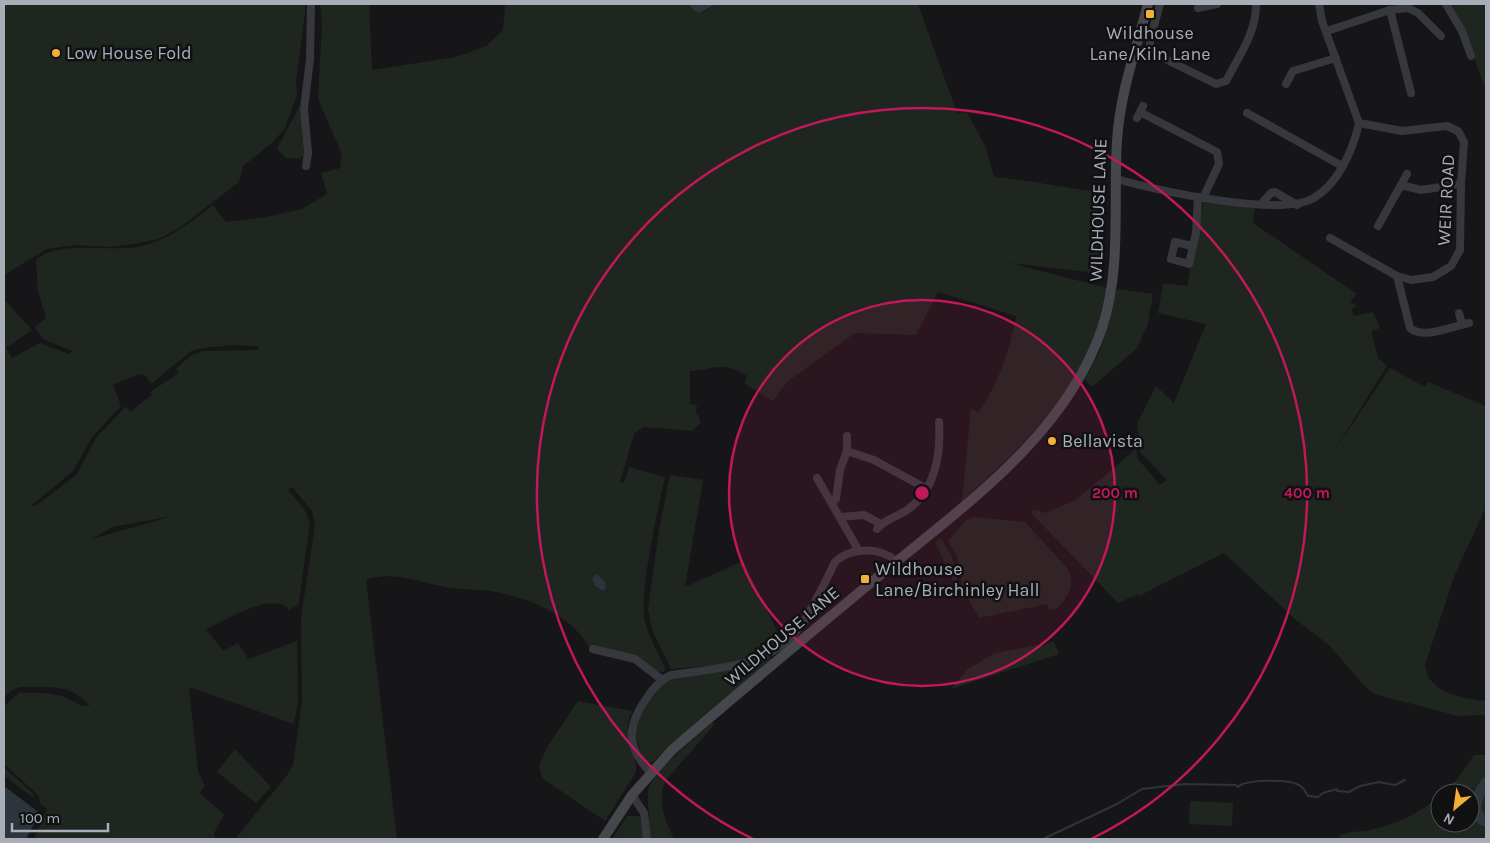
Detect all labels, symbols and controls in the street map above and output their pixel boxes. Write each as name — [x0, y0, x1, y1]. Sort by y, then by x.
marker: Wildhouse Lane/Kiln Lane — [1144, 8, 1156, 20]
place label: Wildhouse Lane/Kiln Lane — [1089, 22, 1211, 65]
place label: Low House Fold — [66, 42, 192, 64]
marker: Low House Fold — [50, 47, 62, 59]
street label: WILDHOUSE LANE — [1085, 138, 1111, 282]
street label: WEIR ROAD — [1433, 154, 1459, 246]
place label: Bellavista — [1062, 430, 1143, 452]
marker: Bellavista — [1046, 435, 1058, 447]
centre of rings — [913, 484, 931, 502]
text: 200 m — [1092, 484, 1138, 502]
text: 400 m — [1284, 484, 1330, 502]
place label: Wildhouse Lane/Birchinley Hall — [875, 558, 1040, 601]
marker: Wildhouse Lane/Birchinley Hall — [859, 573, 871, 585]
street label: WILDHOUSE LANE — [720, 582, 844, 690]
north arrow — [1430, 783, 1480, 833]
scale bar — [12, 800, 109, 832]
text: 100 m — [20, 809, 60, 827]
text: N — [1440, 809, 1457, 829]

